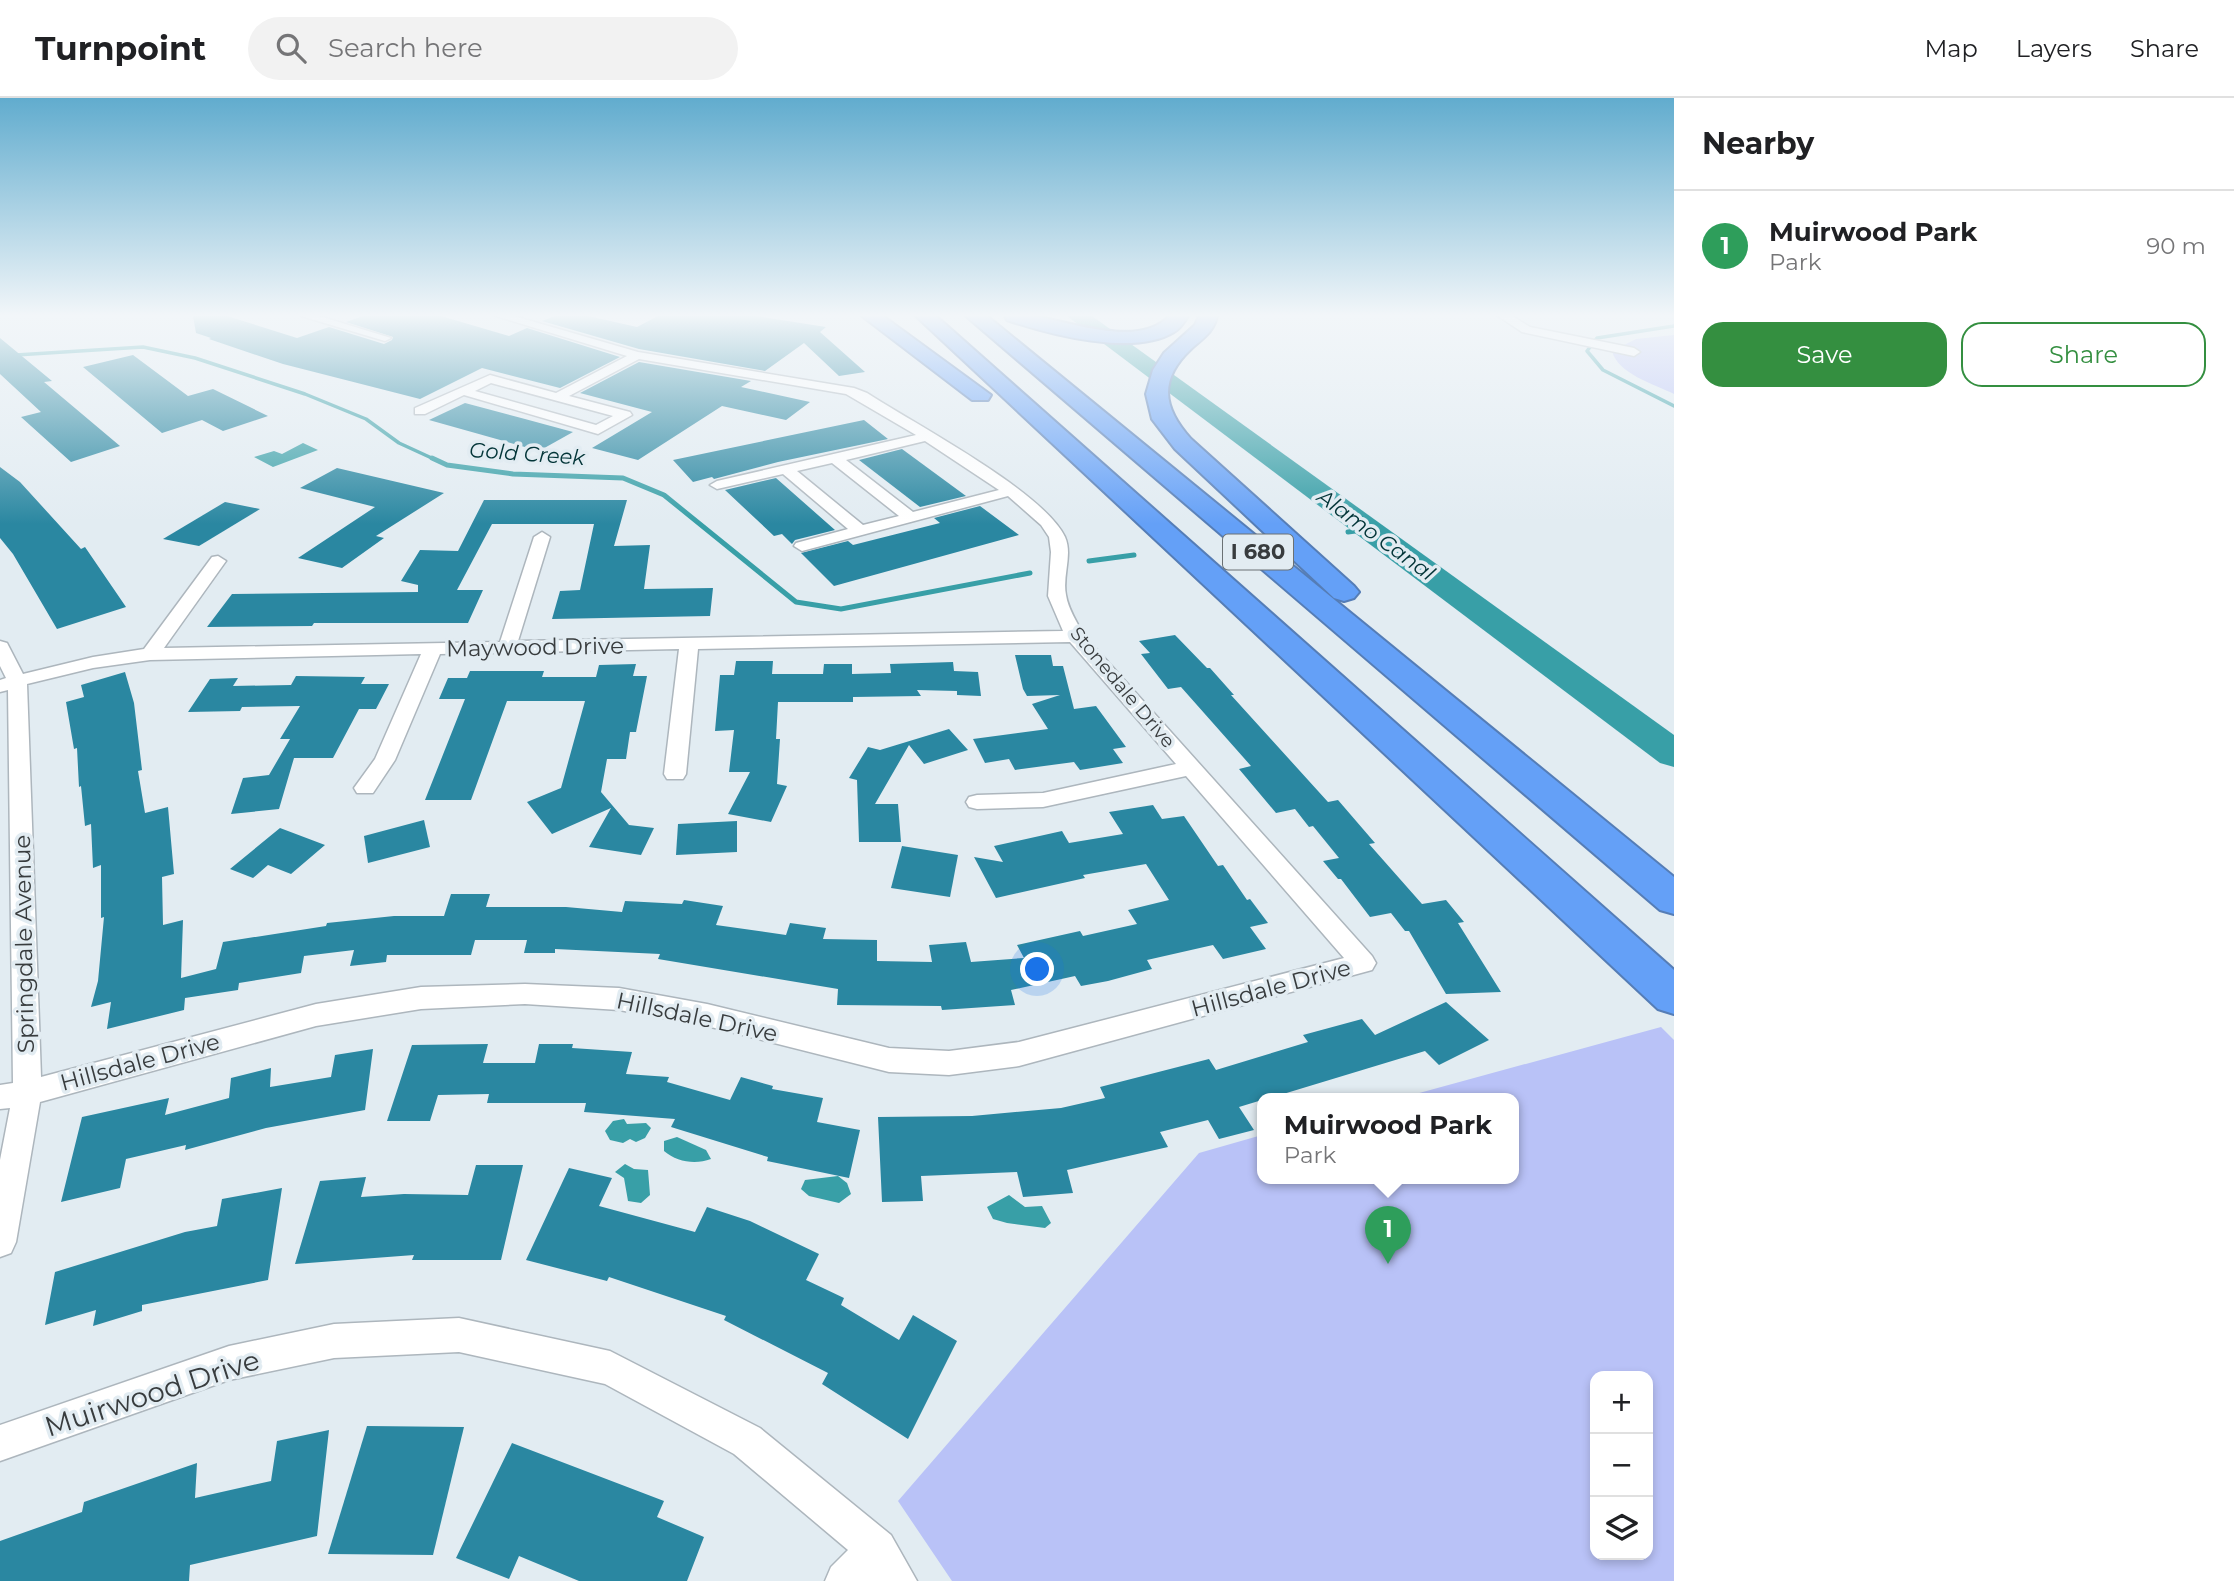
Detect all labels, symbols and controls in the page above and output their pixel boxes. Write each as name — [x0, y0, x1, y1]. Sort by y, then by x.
search box — [248, 17, 738, 80]
text: Turnpoint — [35, 28, 206, 68]
icon: search — [272, 29, 310, 67]
text: Search here — [328, 32, 483, 64]
text: Map — [1924, 34, 1978, 63]
text: Layers — [2016, 34, 2092, 63]
text: Share — [2130, 34, 2199, 63]
text: Nearby — [1702, 125, 1814, 162]
text: Muirwood Park — [1769, 216, 1977, 248]
text: 1 — [1720, 232, 1730, 260]
text: 90 m — [2146, 232, 2206, 260]
text: Park — [1769, 248, 1822, 276]
button: Save — [1702, 322, 1947, 387]
button: Share — [1961, 322, 2206, 387]
water label: Gold Creek — [468, 437, 587, 470]
water label: Alamo Canal — [1311, 483, 1440, 586]
road number: I 680 — [1223, 534, 1293, 570]
street label: Stonedale Drive — [1065, 622, 1180, 752]
street label: Maywood Drive — [446, 631, 624, 663]
street label: Springdale Avenue — [8, 835, 40, 1053]
your location — [1020, 952, 1054, 986]
street label: Hillsdale Drive — [1188, 953, 1354, 1023]
street label: Hillsdale Drive — [614, 986, 780, 1048]
street label: Hillsdale Drive — [57, 1027, 223, 1097]
popup — [1257, 1093, 1519, 1184]
text: Muirwood Park — [1284, 1109, 1492, 1141]
text: Park — [1284, 1141, 1336, 1169]
pin: 1 — [1365, 1206, 1411, 1264]
street label: Muirwood Drive — [40, 1342, 264, 1444]
map controls — [1590, 1371, 1653, 1560]
button: + — [1590, 1371, 1653, 1434]
button: − — [1590, 1434, 1653, 1497]
button: layers — [1590, 1497, 1653, 1560]

